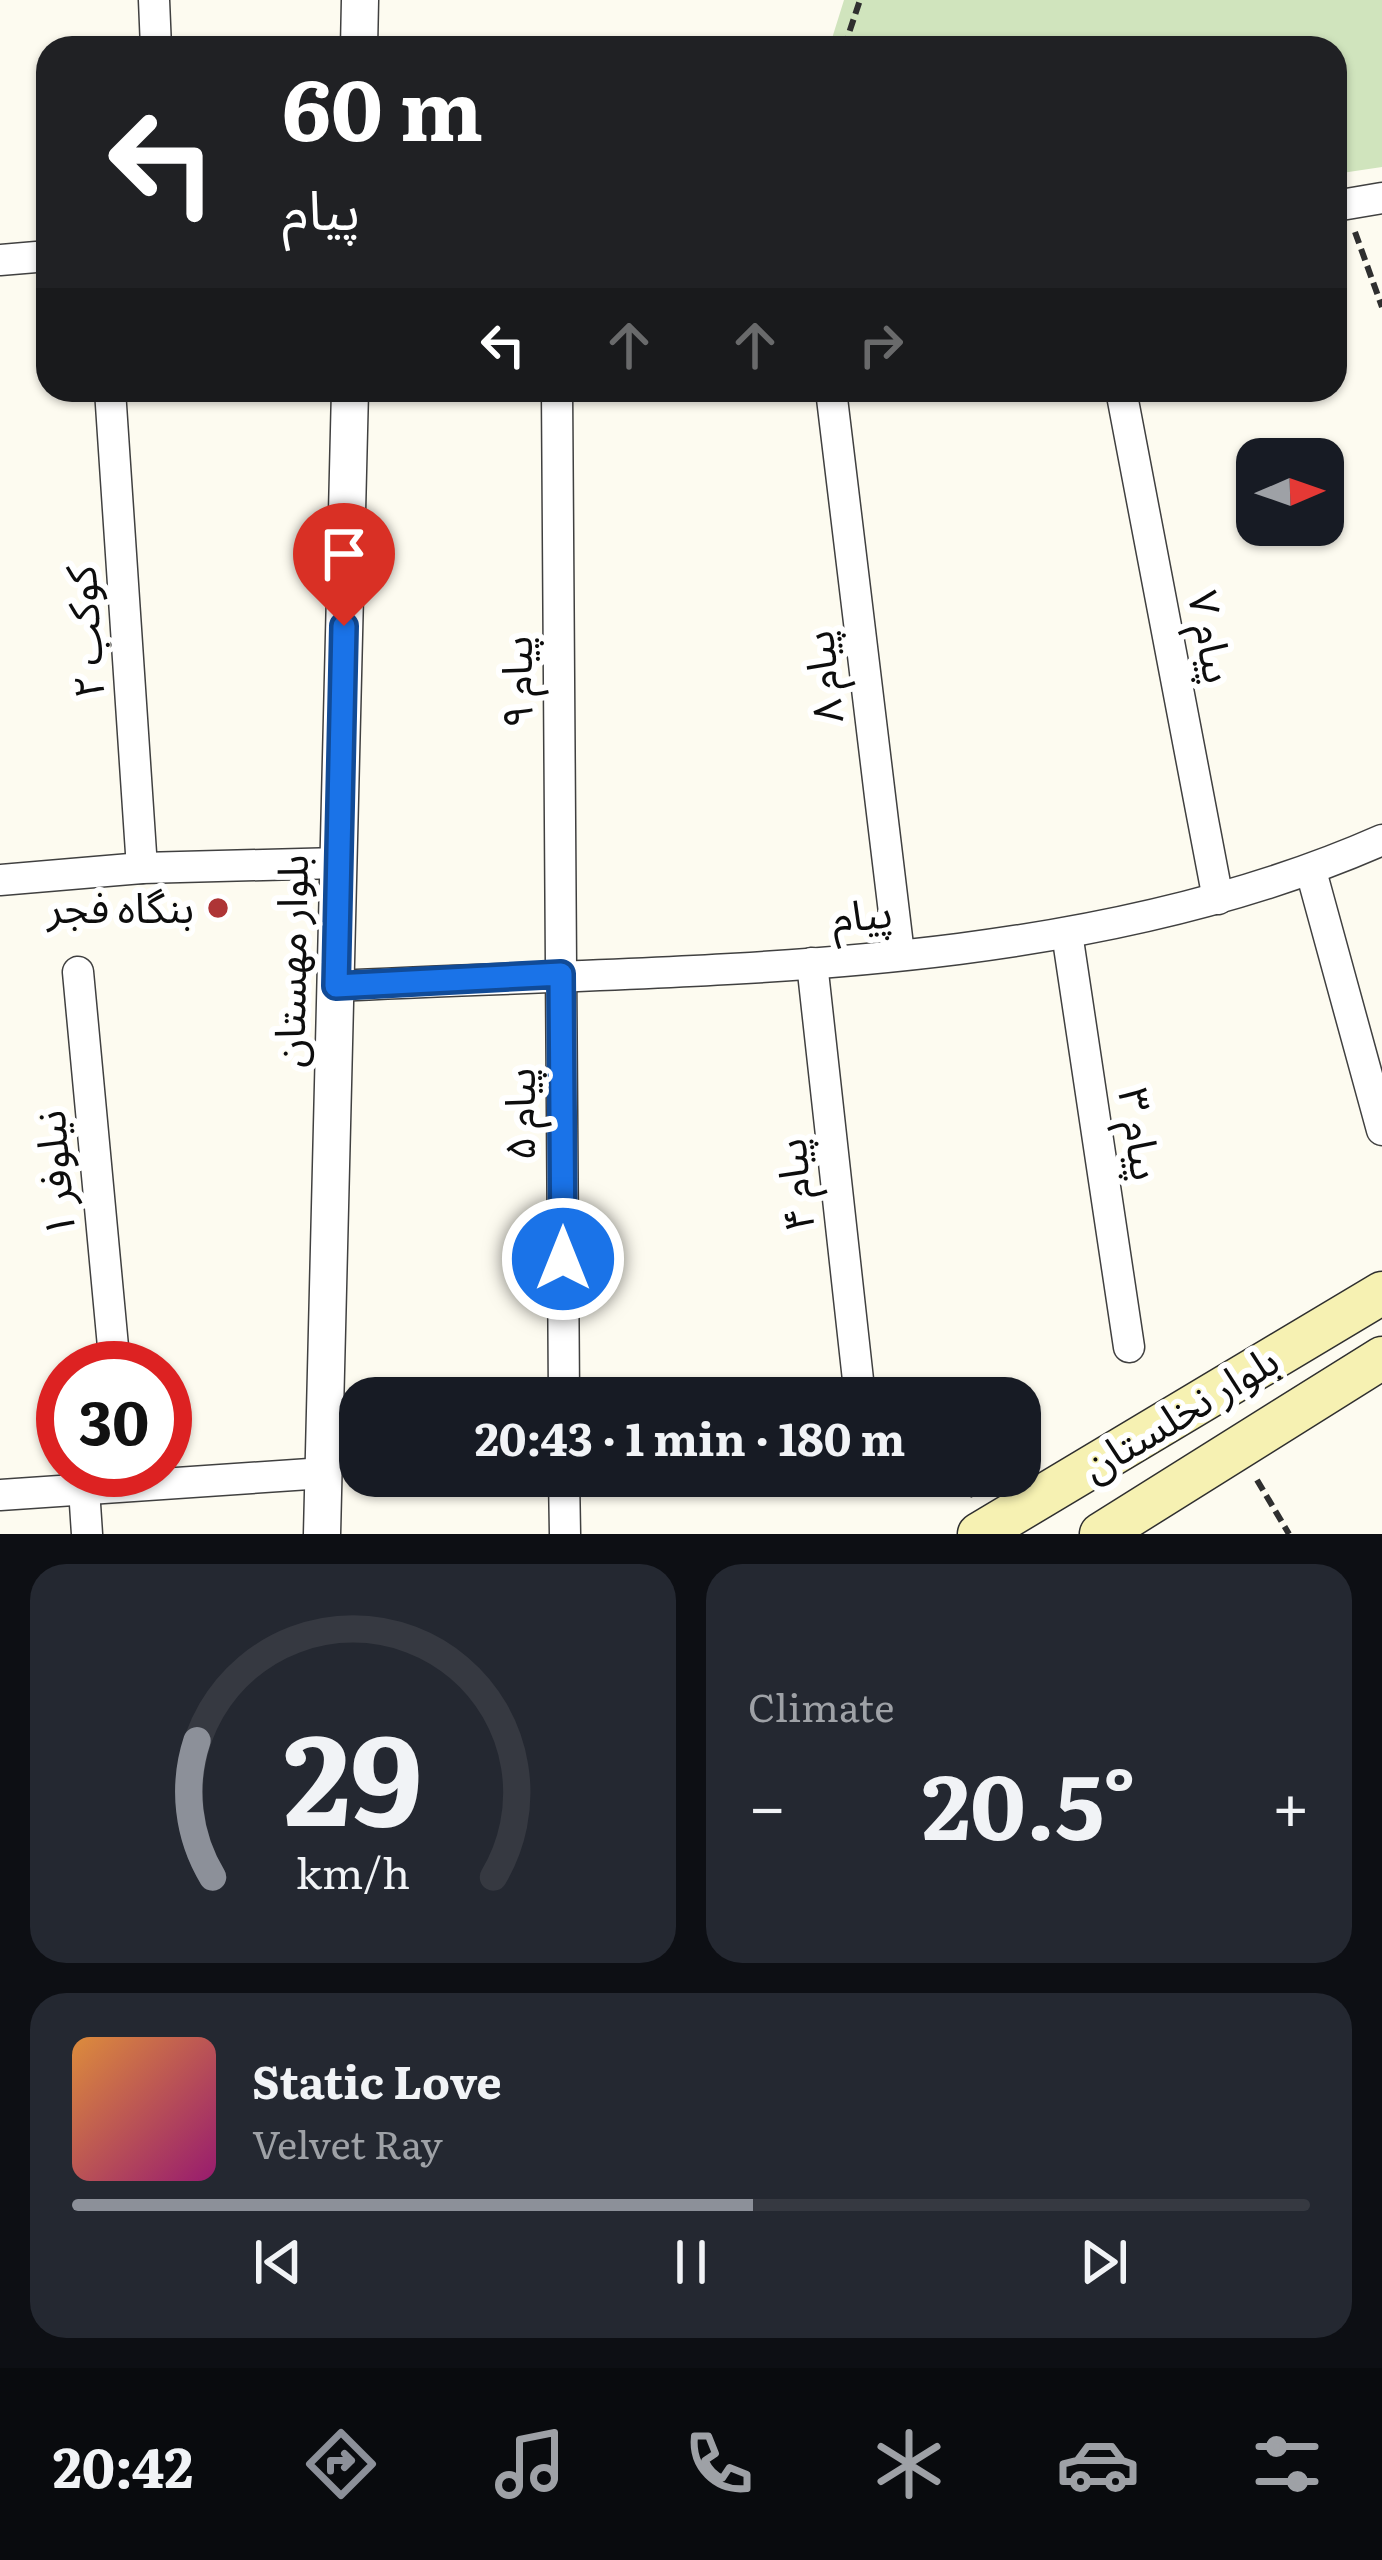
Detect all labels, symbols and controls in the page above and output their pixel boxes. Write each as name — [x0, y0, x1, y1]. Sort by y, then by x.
text: 60 m — [282, 42, 483, 167]
icon: left — [84, 84, 240, 240]
text: پیام — [282, 166, 360, 247]
icon: left — [470, 312, 536, 378]
icon: ahead — [596, 312, 662, 378]
icon: ahead — [722, 312, 788, 378]
icon: right — [848, 312, 914, 378]
north arrow — [1236, 438, 1344, 546]
map controls — [1236, 438, 1344, 546]
pin — [293, 503, 395, 626]
icon: arrive — [311, 521, 377, 587]
street label: کوکب ۲ — [46, 563, 118, 701]
street label: پیام ۷ — [1171, 585, 1253, 689]
street label: پیام ۸ — [784, 627, 860, 727]
street label: پیام ۹ — [483, 635, 549, 729]
street label: بلوار مهستان — [255, 854, 321, 1068]
place label: بنگاه فجر — [45, 874, 194, 936]
street label: پیام — [828, 878, 896, 950]
marker: بنگاه فجر — [205, 895, 231, 921]
street label: پیام ۵ — [486, 1067, 552, 1161]
street label: پیام ۳ — [1101, 1083, 1181, 1185]
street label: نیلوفر ۱ — [16, 1108, 88, 1240]
street label: پیام ۴ — [756, 1135, 832, 1235]
position arrow — [500, 1196, 626, 1322]
street label: بلوار نخلستان — [1068, 1327, 1289, 1494]
speed limit sign: 30 — [36, 1341, 192, 1497]
text: 20:43 · 1 min · 180 m — [475, 1403, 905, 1470]
text: Climate — [748, 1676, 894, 1734]
text: 29 — [284, 1679, 422, 1864]
text: 20.5° — [922, 1734, 1136, 1868]
text: − — [748, 1753, 786, 1851]
text: + — [1272, 1753, 1310, 1851]
text: km/h — [296, 1838, 410, 1901]
text: Static Love — [252, 2046, 502, 2113]
text: Velvet Ray — [252, 2113, 443, 2171]
icon: previous — [245, 2229, 311, 2295]
icon: pause — [658, 2229, 724, 2295]
icon: next — [1071, 2229, 1137, 2295]
icon: directions — [299, 2422, 383, 2506]
icon: music — [488, 2422, 572, 2506]
icon: phone — [677, 2422, 761, 2506]
icon: climate — [867, 2422, 951, 2506]
icon: car — [1056, 2422, 1140, 2506]
icon: filters — [1245, 2422, 1329, 2506]
text: 20:42 — [53, 2424, 193, 2505]

